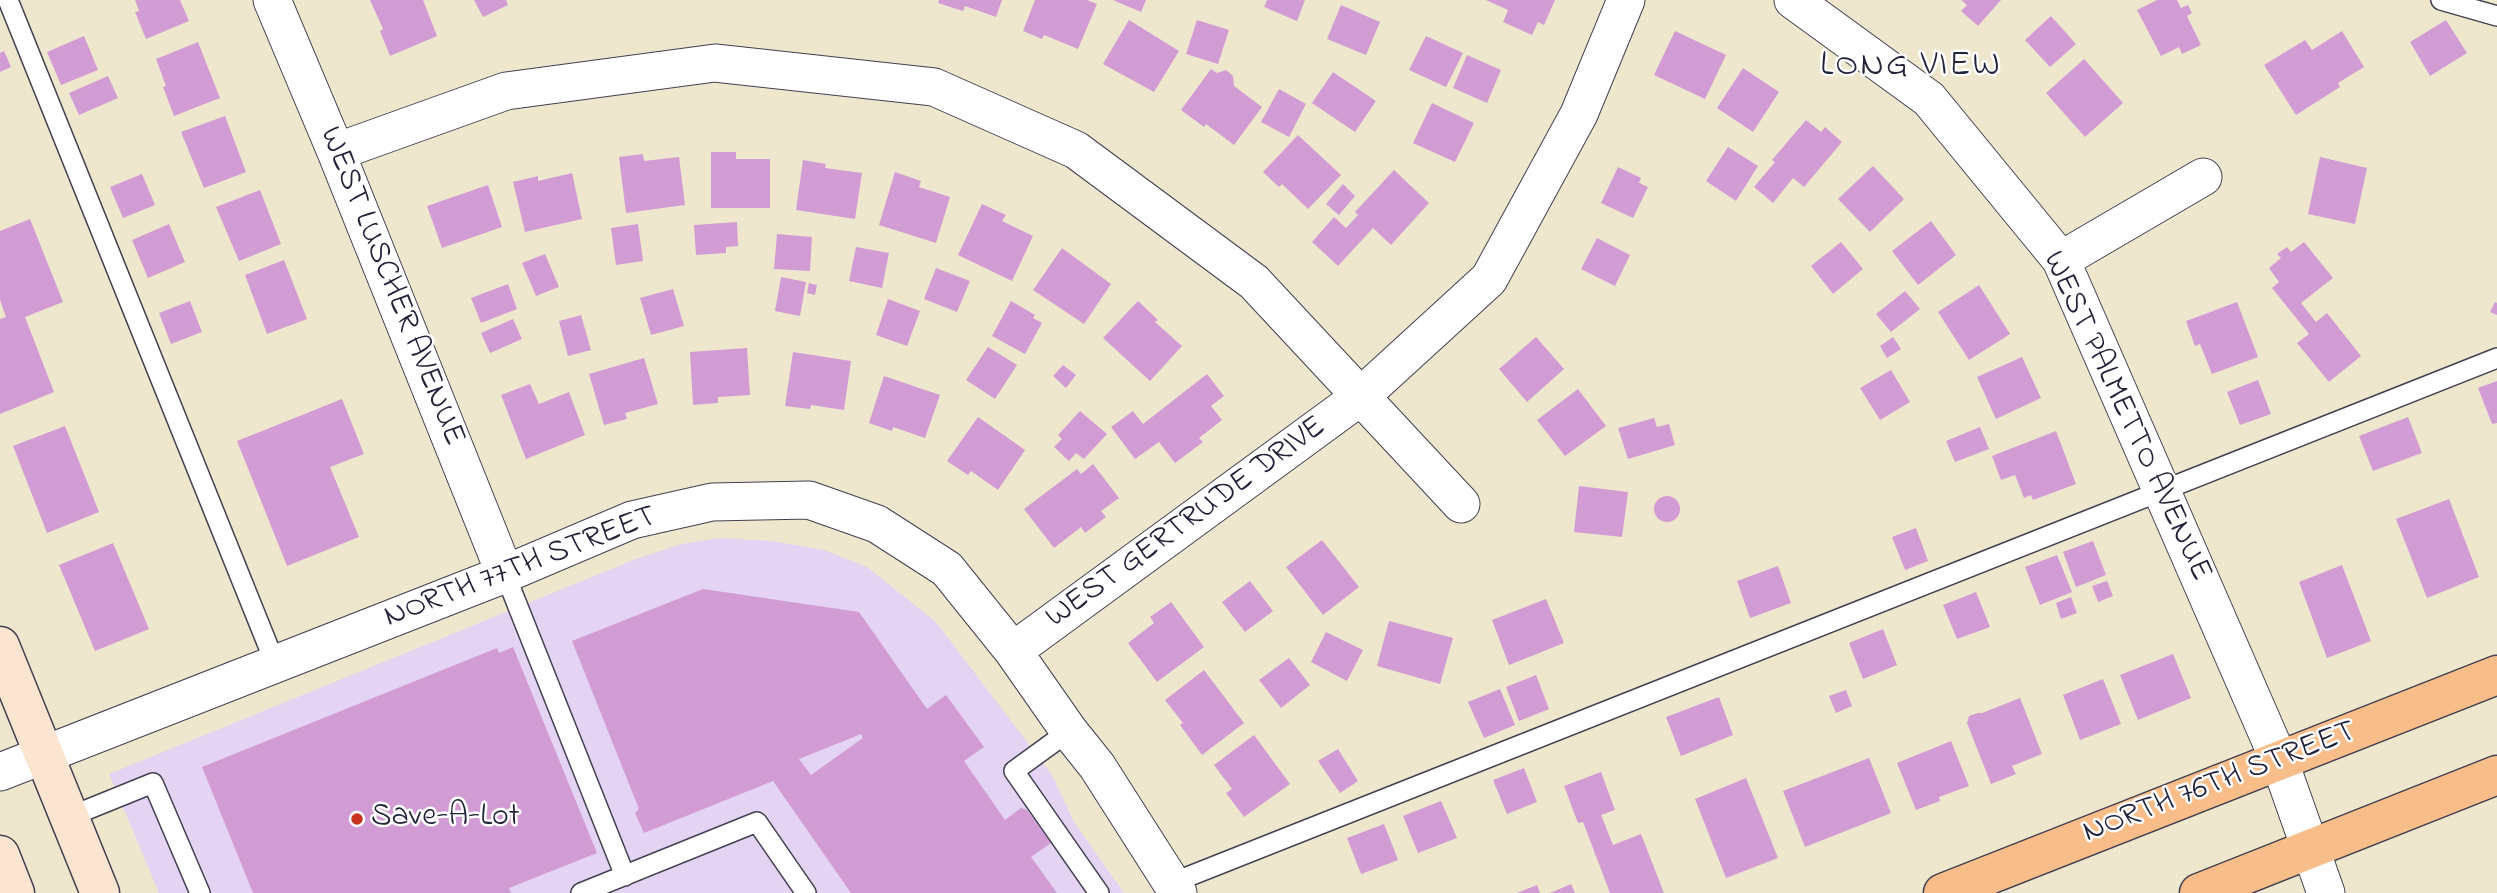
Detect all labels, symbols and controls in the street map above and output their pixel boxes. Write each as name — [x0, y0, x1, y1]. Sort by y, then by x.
district label: LONG VIEW — [1821, 47, 2001, 89]
street label: WEST LUSCHER AVENUE — [308, 122, 472, 452]
street label: WEST PALMETTO AVENUE — [2032, 246, 2218, 588]
street label: WEST GERTRUDE DRIVE — [1040, 410, 1334, 638]
street label: NORTH 77TH STREET — [380, 499, 662, 639]
street label: NORTH 76TH STREET — [2078, 714, 2362, 854]
place label: Save-A-Lot — [371, 800, 519, 838]
marker: Save-A-Lot — [349, 811, 365, 827]

